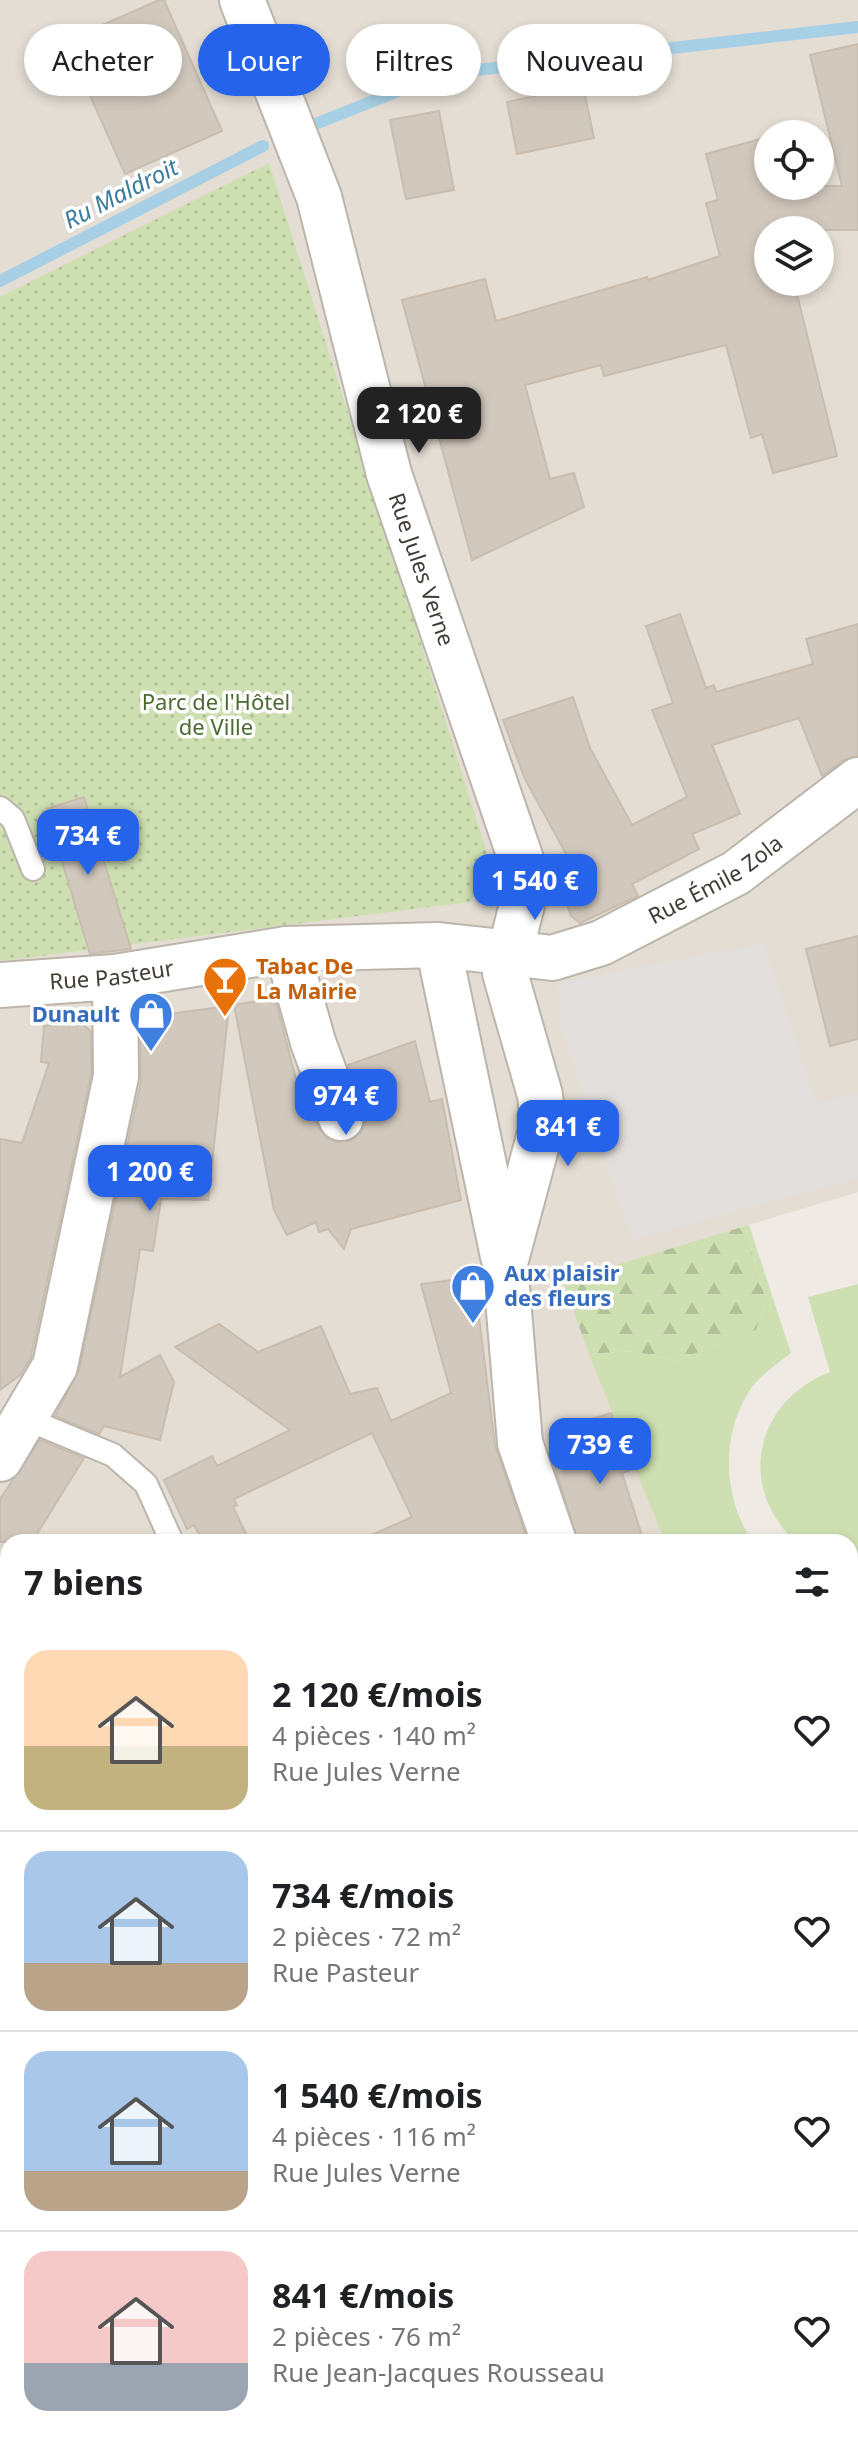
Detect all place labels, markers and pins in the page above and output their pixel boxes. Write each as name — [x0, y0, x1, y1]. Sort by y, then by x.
pin: 2 120 € — [345, 387, 493, 455]
pin: 734 € — [32, 809, 144, 877]
pin: 1 540 € — [461, 854, 609, 922]
place label: Tabac De La Mairie — [256, 950, 357, 1005]
bar icon: Tabac De La Mairie — [201, 955, 249, 1018]
shop icon: Dunault — [127, 990, 175, 1053]
place label: Dunault — [32, 998, 120, 1028]
pin: 974 € — [290, 1069, 402, 1137]
pin: 841 € — [512, 1100, 624, 1168]
pin: 1 200 € — [76, 1145, 224, 1213]
place label: Aux plaisir des fleurs — [504, 1257, 620, 1312]
shop icon: Aux plaisir des fleurs — [449, 1262, 497, 1325]
pin: 739 € — [544, 1418, 656, 1486]

